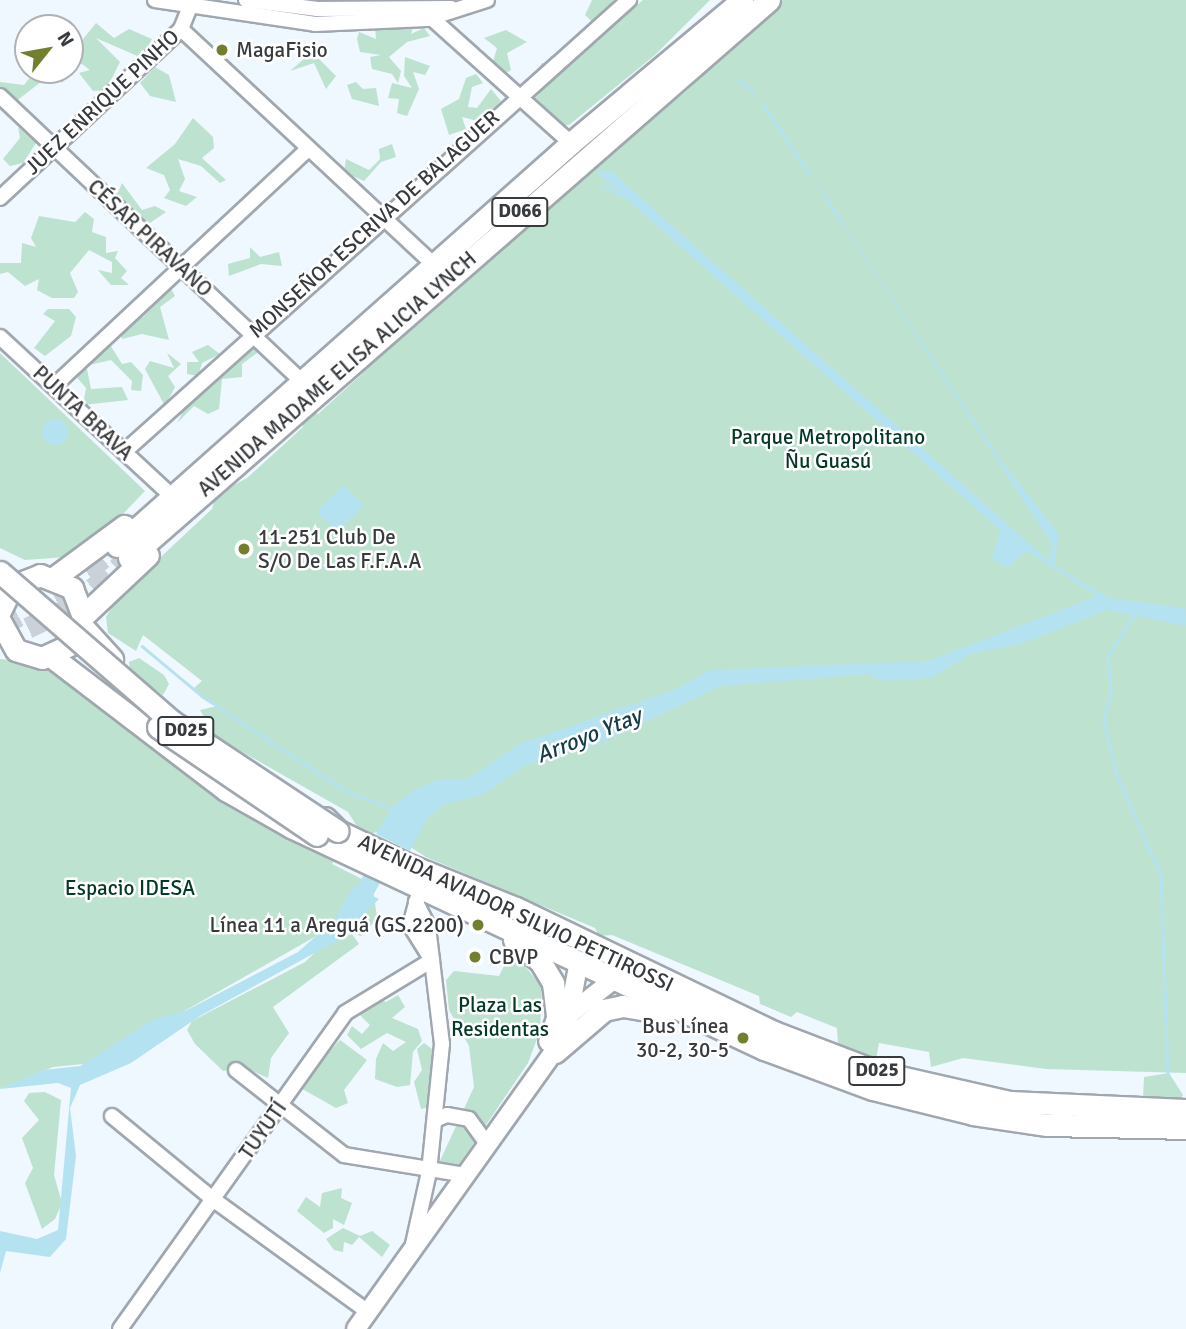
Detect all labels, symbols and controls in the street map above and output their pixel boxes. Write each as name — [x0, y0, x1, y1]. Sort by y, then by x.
north arrow — [14, 14, 84, 84]
street label: JUEZ ENRIQUE PINHO — [20, 24, 184, 180]
place label: MagaFisio — [236, 37, 328, 63]
marker: MagaFisio — [214, 42, 230, 58]
street label: MONSEÑOR ESCRIVA DE BALAGUER — [244, 105, 504, 343]
street label: CÉSAR PIRAVANO — [83, 174, 217, 302]
road number: D066 — [490, 196, 550, 228]
street label: AVENIDA MADAME ELISA ALICIA LYNCH — [193, 246, 481, 502]
street label: PUNTA BRAVA — [28, 360, 138, 466]
park label: Parque Metropolitano Ñu Guasú — [731, 424, 925, 474]
place label: 11-251 Club De S/O De Las F.F.A.A — [258, 524, 421, 574]
marker: 11-251 Club De S/O De Las F.F.A.A — [236, 541, 252, 557]
water label: Arroyo Ytay — [532, 702, 646, 770]
road number: D025 — [156, 716, 216, 746]
street label: AVENIDA AVIADOR SILVIO PETTIROSSI — [354, 829, 678, 997]
park label: Espacio IDESA — [65, 875, 195, 901]
place label: Línea 11 a Areguá (GS.2200) — [209, 912, 464, 938]
marker: Línea 11 a Areguá (GS.2200) — [470, 917, 486, 933]
place label: CBVP — [489, 944, 538, 970]
marker: CBVP — [467, 949, 483, 965]
park label: Plaza Las Residentas — [451, 992, 549, 1042]
place label: Bus Línea 30-2, 30-5 — [636, 1013, 729, 1063]
marker: Bus Línea 30-2, 30-5 — [735, 1030, 751, 1046]
road number: D025 — [847, 1056, 907, 1086]
street label: TUYUTÍ — [234, 1096, 292, 1164]

